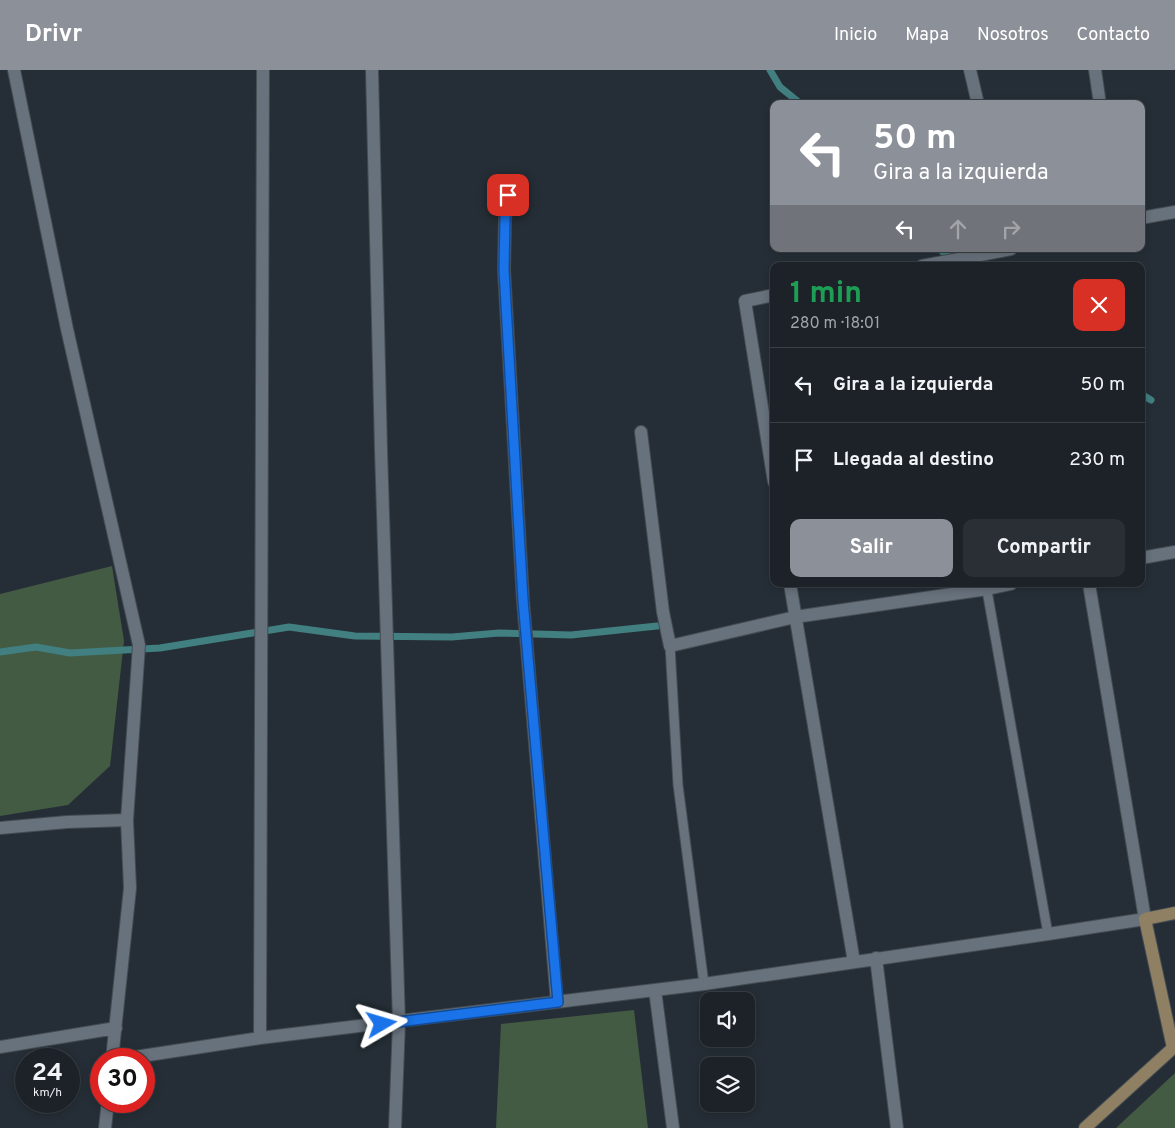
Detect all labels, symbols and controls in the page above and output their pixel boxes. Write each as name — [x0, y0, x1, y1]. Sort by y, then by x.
text: Drivr — [25, 20, 82, 50]
text: Inicio — [834, 24, 877, 47]
text: Mapa — [905, 24, 949, 47]
text: Nosotros — [977, 24, 1049, 47]
text: Contacto — [1077, 24, 1150, 47]
text: 50 m — [873, 117, 957, 161]
icon: left — [790, 120, 855, 185]
text: Gira a la izquierda — [873, 160, 1049, 187]
pin — [487, 174, 529, 216]
icon: arrive — [494, 181, 522, 209]
icon: left — [891, 215, 919, 243]
icon: ahead — [944, 215, 972, 243]
icon: right — [997, 215, 1025, 243]
text: 1 min — [790, 276, 862, 313]
button: close — [1073, 279, 1125, 331]
text: 280 m · 18:01 — [790, 314, 880, 334]
icon: left — [790, 371, 818, 399]
text: Gira a la izquierda — [833, 373, 993, 397]
text: 50 m — [1080, 373, 1125, 397]
icon: arrive — [790, 446, 818, 474]
text: Llegada al destino — [833, 448, 994, 472]
text: 230 m — [1069, 448, 1125, 472]
button: Salir — [790, 519, 953, 577]
button: Compartir — [963, 519, 1125, 577]
map controls — [700, 992, 755, 1112]
button: sound — [700, 992, 755, 1047]
position arrow — [355, 997, 407, 1049]
speed limit sign: 30 — [90, 1048, 155, 1113]
button: layers — [700, 1057, 755, 1112]
text: 24 — [32, 1058, 63, 1090]
text: km/h — [33, 1085, 62, 1101]

